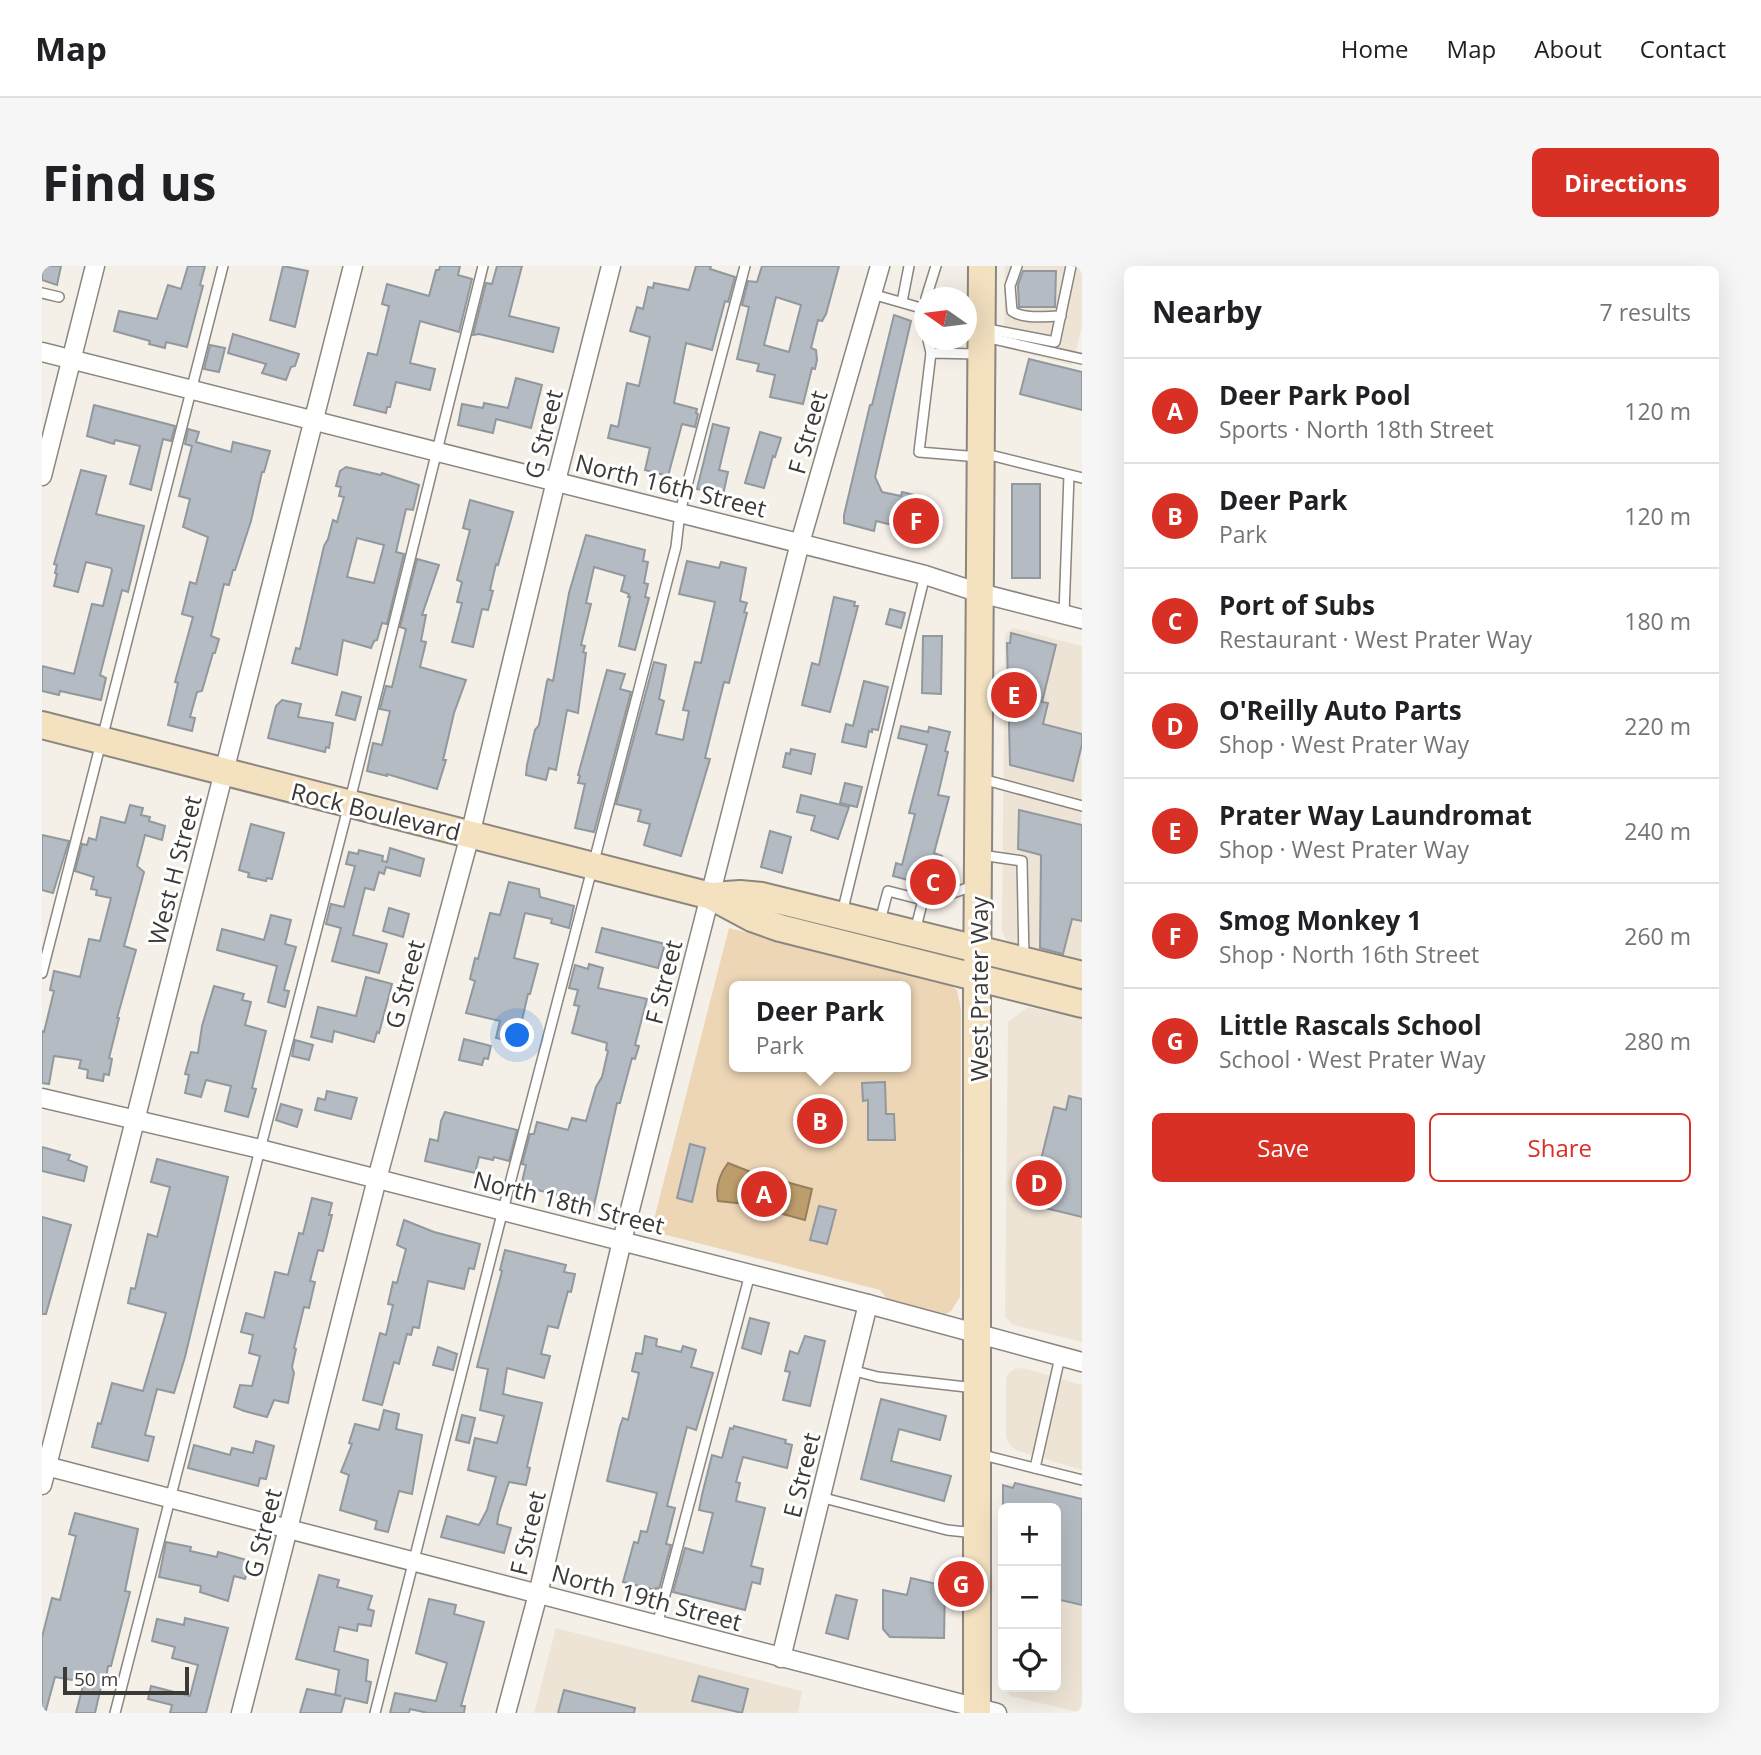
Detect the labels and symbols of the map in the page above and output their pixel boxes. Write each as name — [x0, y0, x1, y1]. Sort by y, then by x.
north arrow — [914, 287, 977, 350]
street label: G Street — [516, 386, 570, 482]
street label: F Street — [779, 386, 835, 478]
street label: North 16th Street — [572, 445, 770, 525]
pin: F — [893, 495, 939, 547]
pin: E — [991, 669, 1037, 721]
street label: Rock Boulevard — [288, 774, 464, 848]
street label: West H Street — [140, 792, 208, 948]
pin: C — [910, 856, 956, 908]
street label: West Prater Way — [962, 896, 995, 1082]
street label: G Street — [376, 936, 432, 1032]
street label: F Street — [637, 936, 689, 1028]
your location — [500, 1018, 534, 1052]
pin: B — [797, 1095, 843, 1147]
pin: D — [1016, 1157, 1062, 1209]
street label: North 18th Street — [470, 1162, 668, 1242]
pin: A — [741, 1168, 787, 1220]
street label: E Street — [775, 1429, 827, 1521]
street label: G Street — [235, 1485, 289, 1581]
street label: F Street — [501, 1488, 553, 1578]
street label: North 19th Street — [548, 1556, 746, 1638]
pin: G — [938, 1558, 984, 1610]
scale bar — [63, 1664, 189, 1696]

